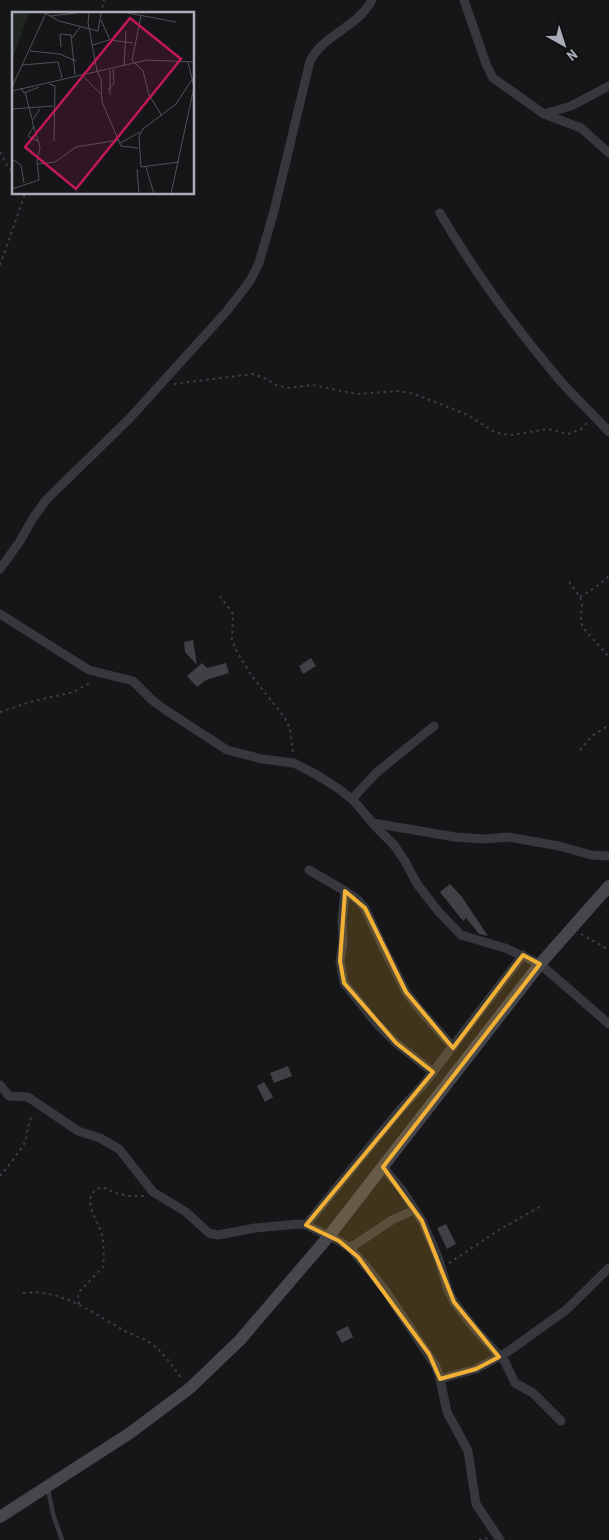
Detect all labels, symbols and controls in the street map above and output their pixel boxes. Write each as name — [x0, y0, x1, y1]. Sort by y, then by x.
inset map — [12, 12, 195, 195]
north arrow — [539, 20, 589, 70]
text: N — [564, 46, 581, 64]

